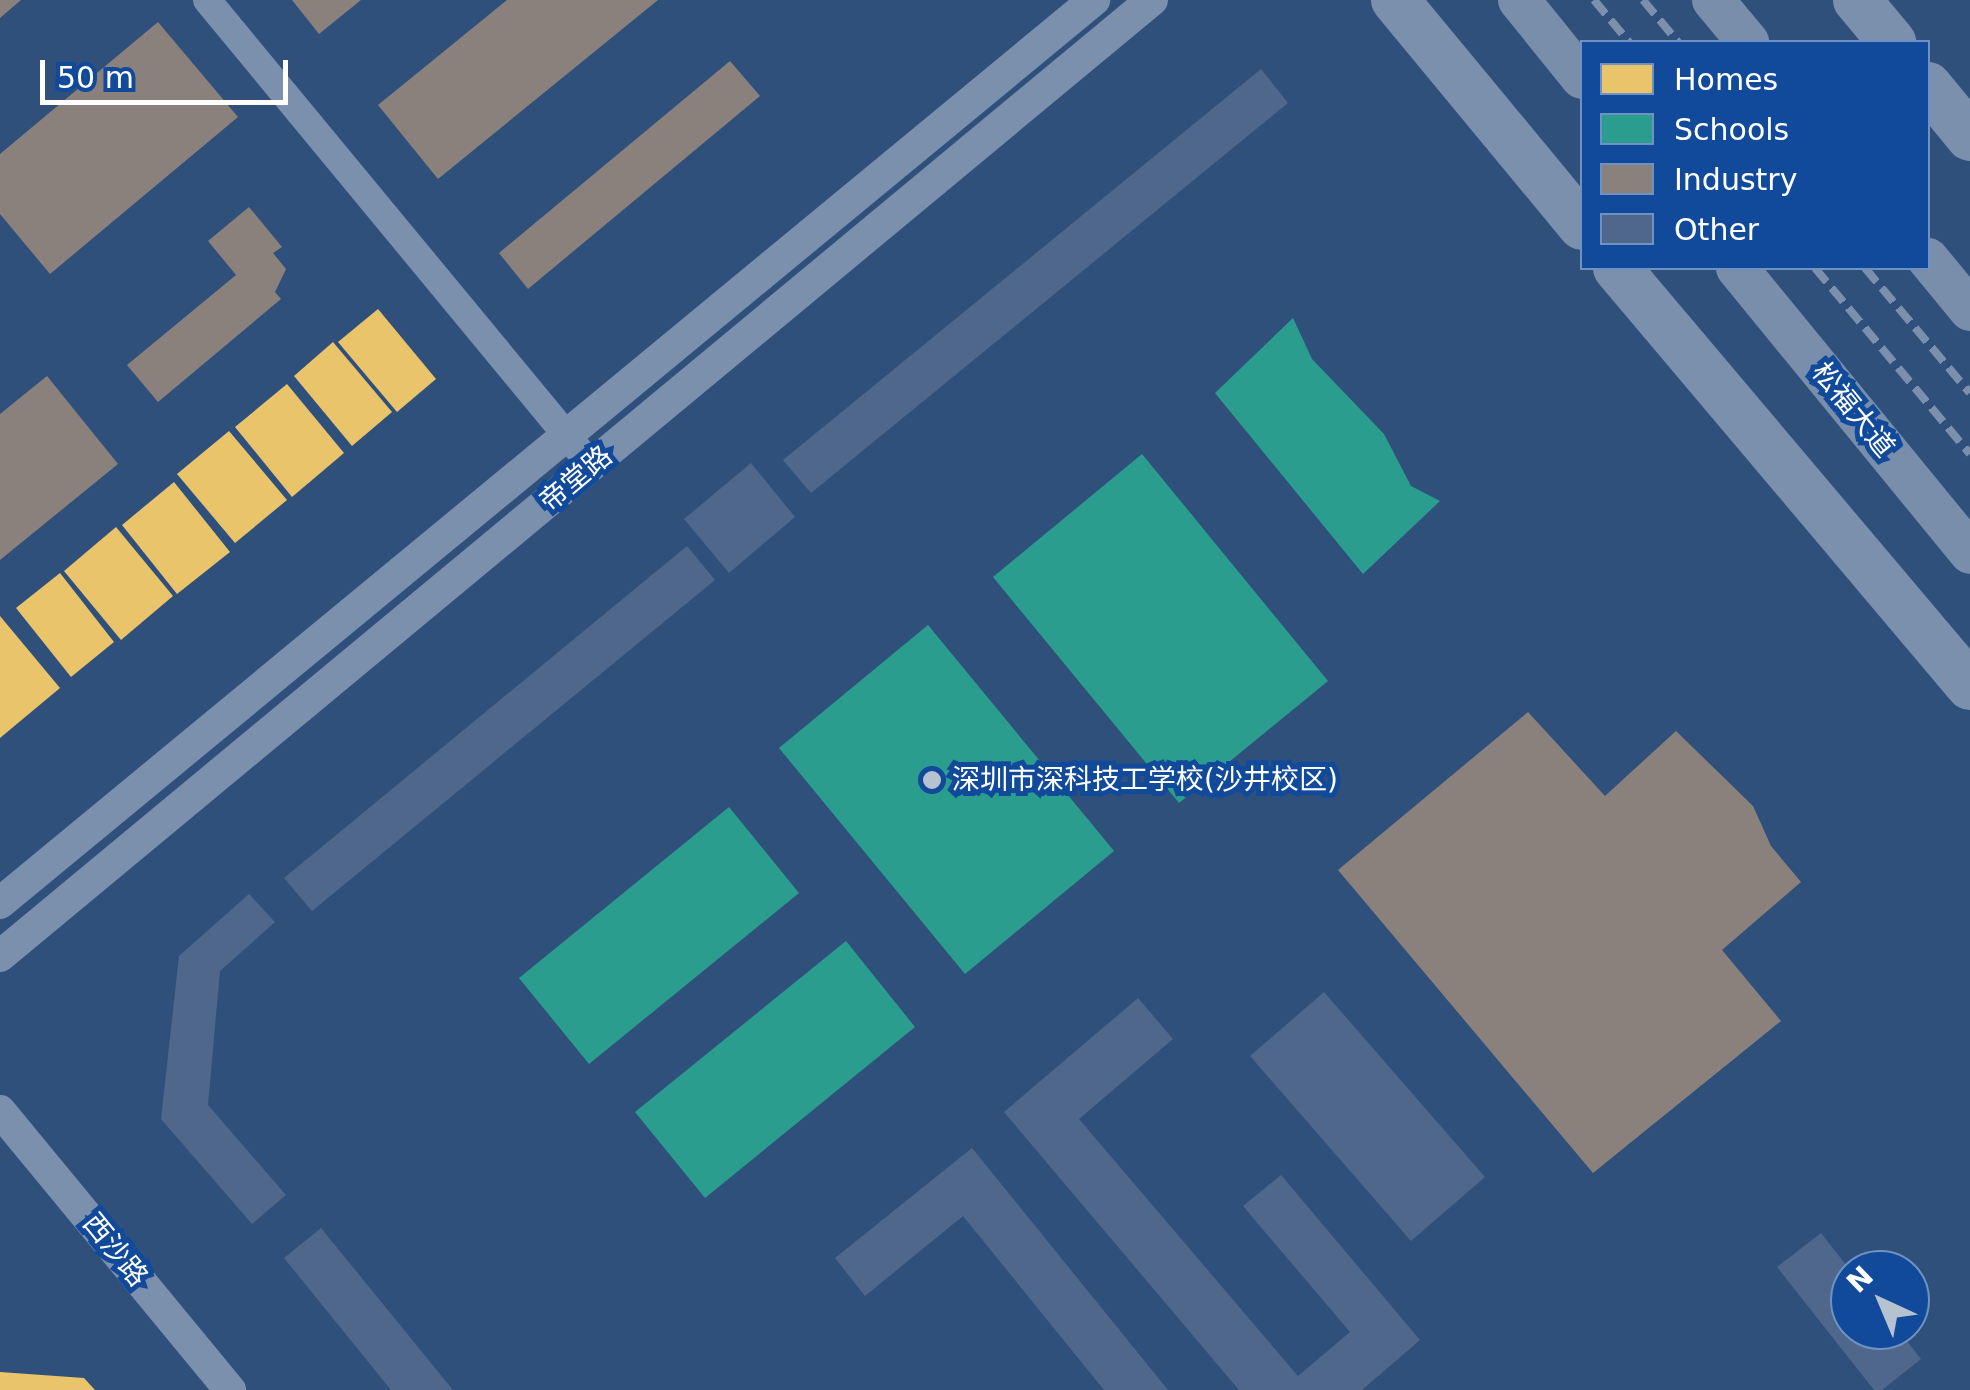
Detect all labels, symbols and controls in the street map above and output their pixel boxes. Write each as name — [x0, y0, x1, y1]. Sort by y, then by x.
scale bar — [45, 40, 292, 102]
legend — [1580, 40, 1930, 270]
text: 50 m — [57, 60, 134, 95]
text: Homes — [1674, 62, 1778, 97]
text: Schools — [1674, 112, 1789, 147]
text: Industry — [1674, 162, 1797, 197]
text: Other — [1674, 212, 1759, 247]
street label: 松福大道 — [1805, 356, 1901, 464]
street label: 帝堂路 — [533, 439, 619, 519]
place label: 深圳市深科技工学校(沙井校区) — [952, 763, 1338, 797]
marker: 深圳市深科技工学校(沙井校区) — [921, 769, 943, 791]
street label: 西沙路 — [76, 1207, 154, 1293]
north arrow — [1830, 1250, 1930, 1350]
text: N — [1840, 1259, 1880, 1300]

